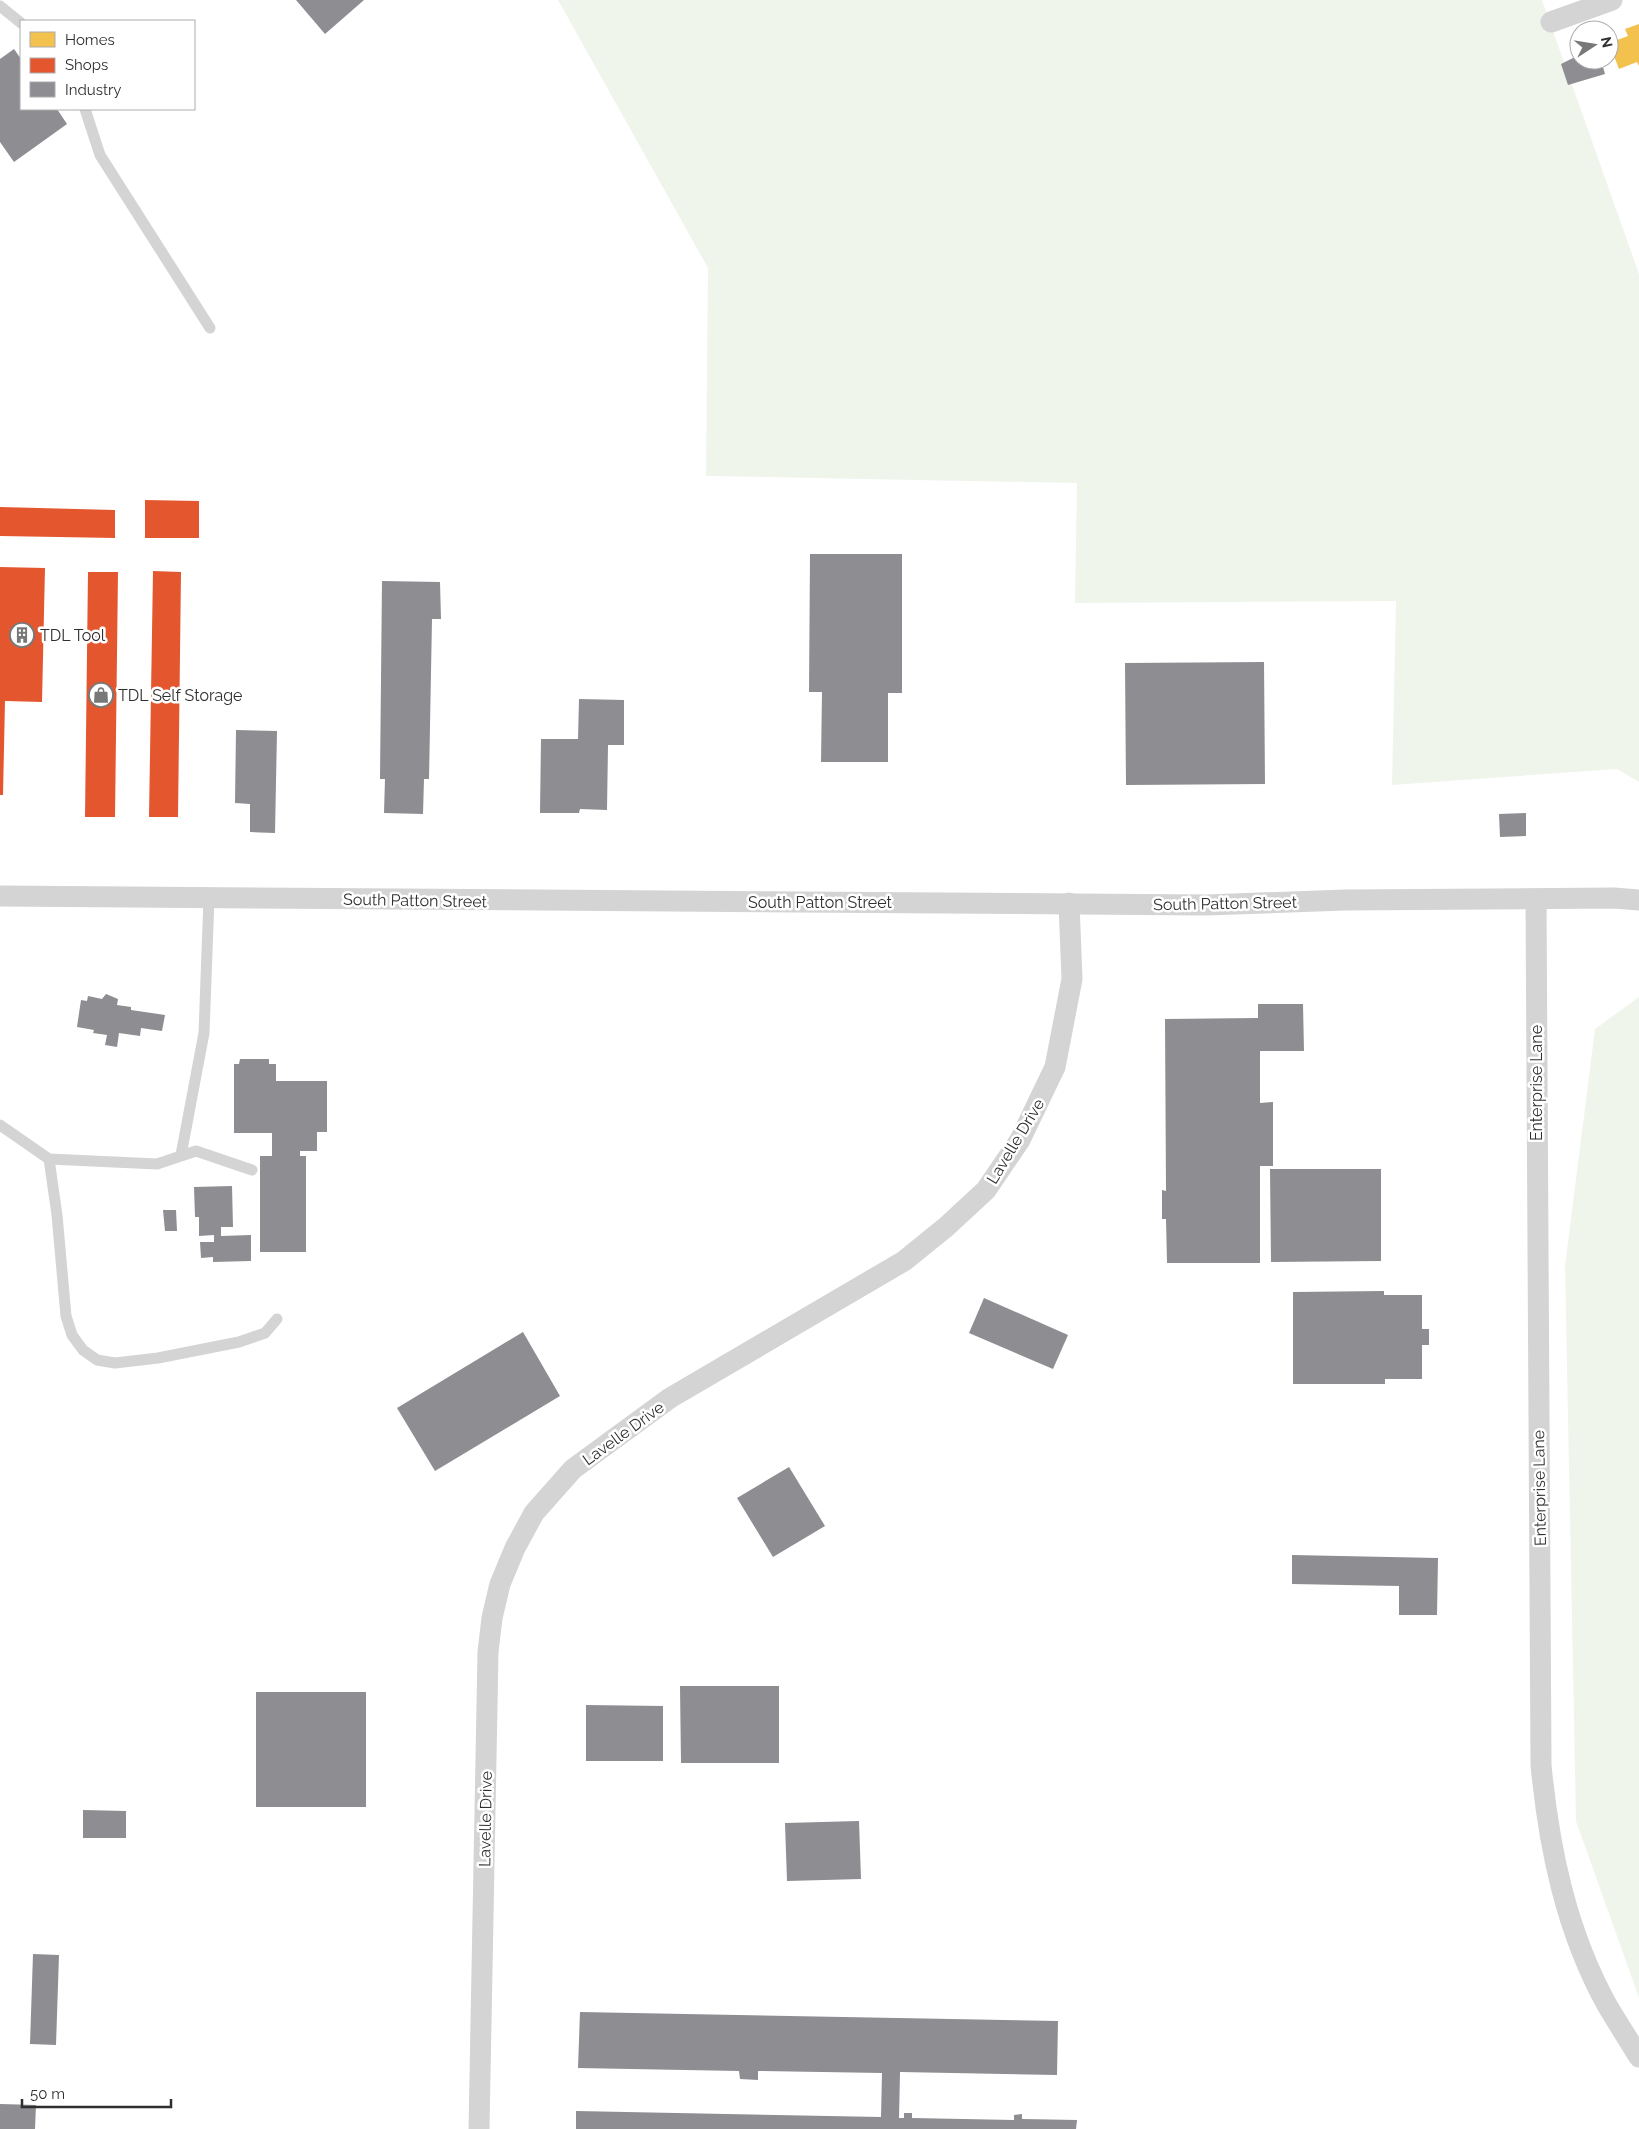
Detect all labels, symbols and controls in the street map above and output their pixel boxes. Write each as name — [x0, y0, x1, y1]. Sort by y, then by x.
legend — [20, 20, 195, 110]
north arrow — [1569, 20, 1619, 70]
text: Homes — [65, 31, 115, 49]
text: N — [1598, 35, 1616, 49]
text: Shops — [65, 56, 108, 74]
text: Industry — [65, 81, 121, 99]
building icon: TDL Tool — [9, 622, 35, 648]
place label: TDL Tool — [40, 626, 106, 645]
shop icon: TDL Self Storage — [88, 682, 114, 708]
place label: TDL Self Storage — [118, 686, 243, 705]
street label: South Patton Street — [343, 890, 488, 911]
street label: South Patton Street — [748, 893, 893, 912]
street label: South Patton Street — [1153, 893, 1298, 914]
street label: Enterprise Lane — [1527, 1025, 1546, 1141]
street label: Lavelle Drive — [983, 1095, 1048, 1187]
street label: Lavelle Drive — [579, 1398, 668, 1469]
street label: Enterprise Lane — [1529, 1430, 1550, 1546]
street label: Lavelle Drive — [475, 1771, 496, 1867]
scale bar — [22, 2076, 171, 2108]
text: 50 m — [30, 2085, 65, 2103]

